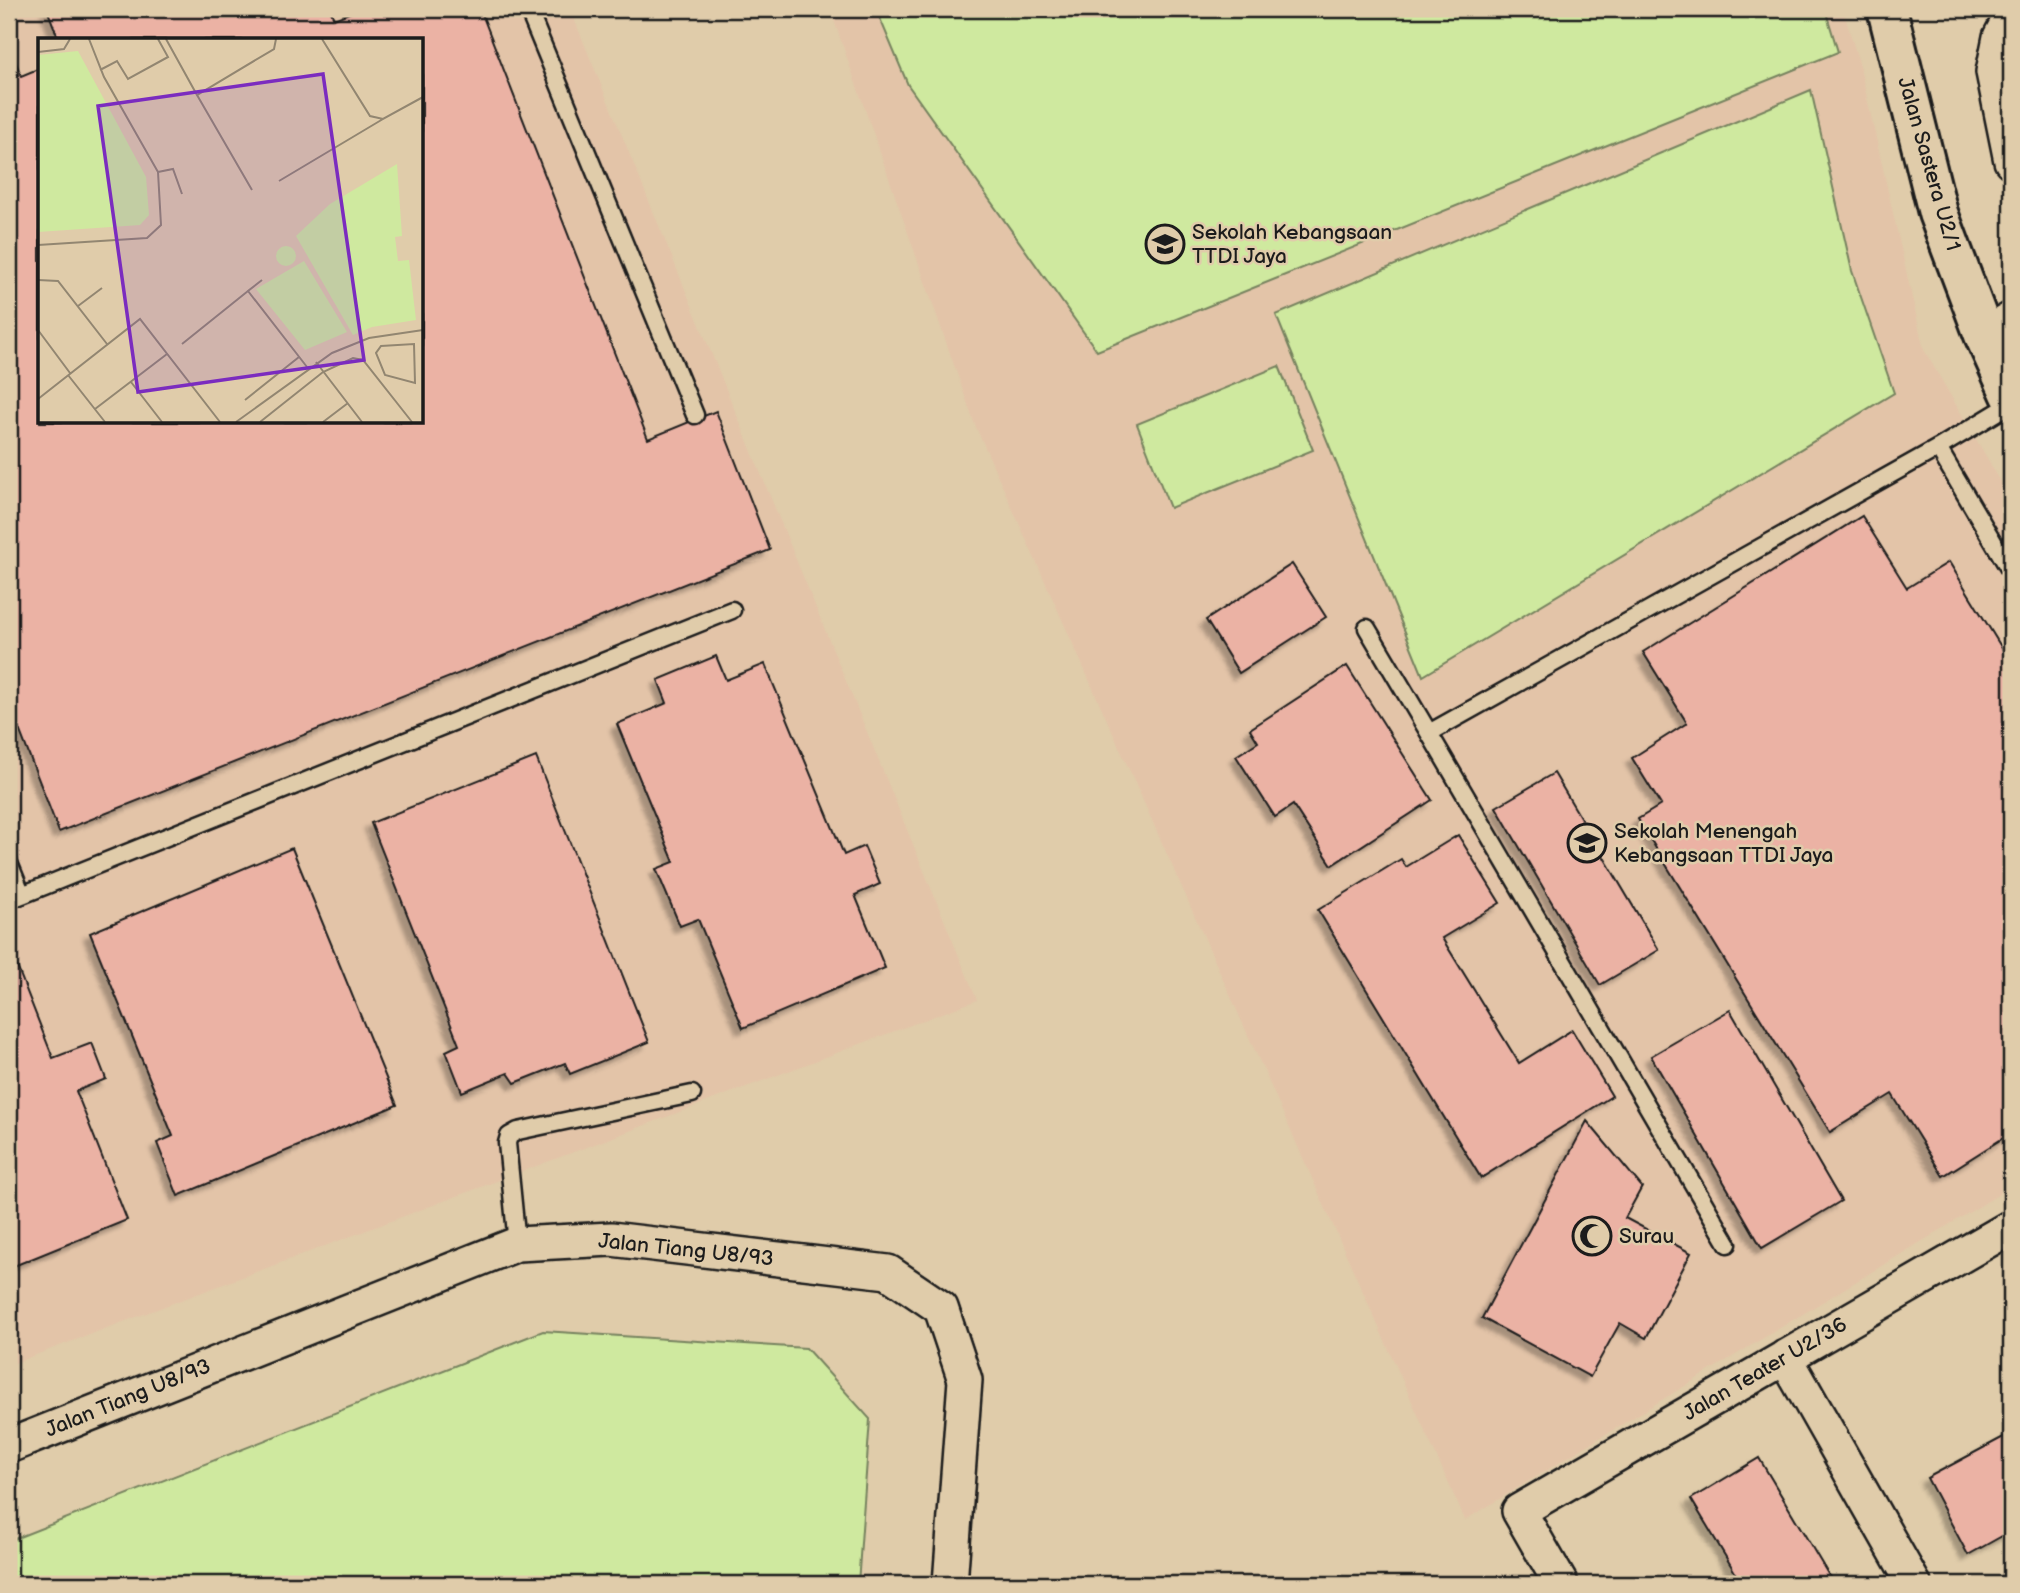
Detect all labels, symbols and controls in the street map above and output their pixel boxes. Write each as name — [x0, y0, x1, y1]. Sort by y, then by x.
inset map — [38, 38, 424, 424]
street label: Jalan Sastera U2/1 — [1892, 74, 1966, 254]
place label: Sekolah Kebangsaan TTDI Jaya — [1192, 220, 1392, 269]
school or university icon: Sekolah Kebangsaan TTDI Jaya — [1144, 223, 1186, 265]
place label: Sekolah Menengah Kebangsaan TTDI Jaya — [1614, 819, 1833, 868]
school or university icon: Sekolah Menengah Kebangsaan TTDI Jaya — [1566, 822, 1608, 864]
mosque icon: Surau — [1571, 1215, 1613, 1257]
place label: Surau — [1619, 1224, 1674, 1249]
street label: Jalan Tiang U8/93 — [597, 1228, 775, 1272]
street label: Jalan Teater U2/36 — [1679, 1312, 1852, 1426]
street label: Jalan Tiang U8/93 — [42, 1353, 214, 1443]

